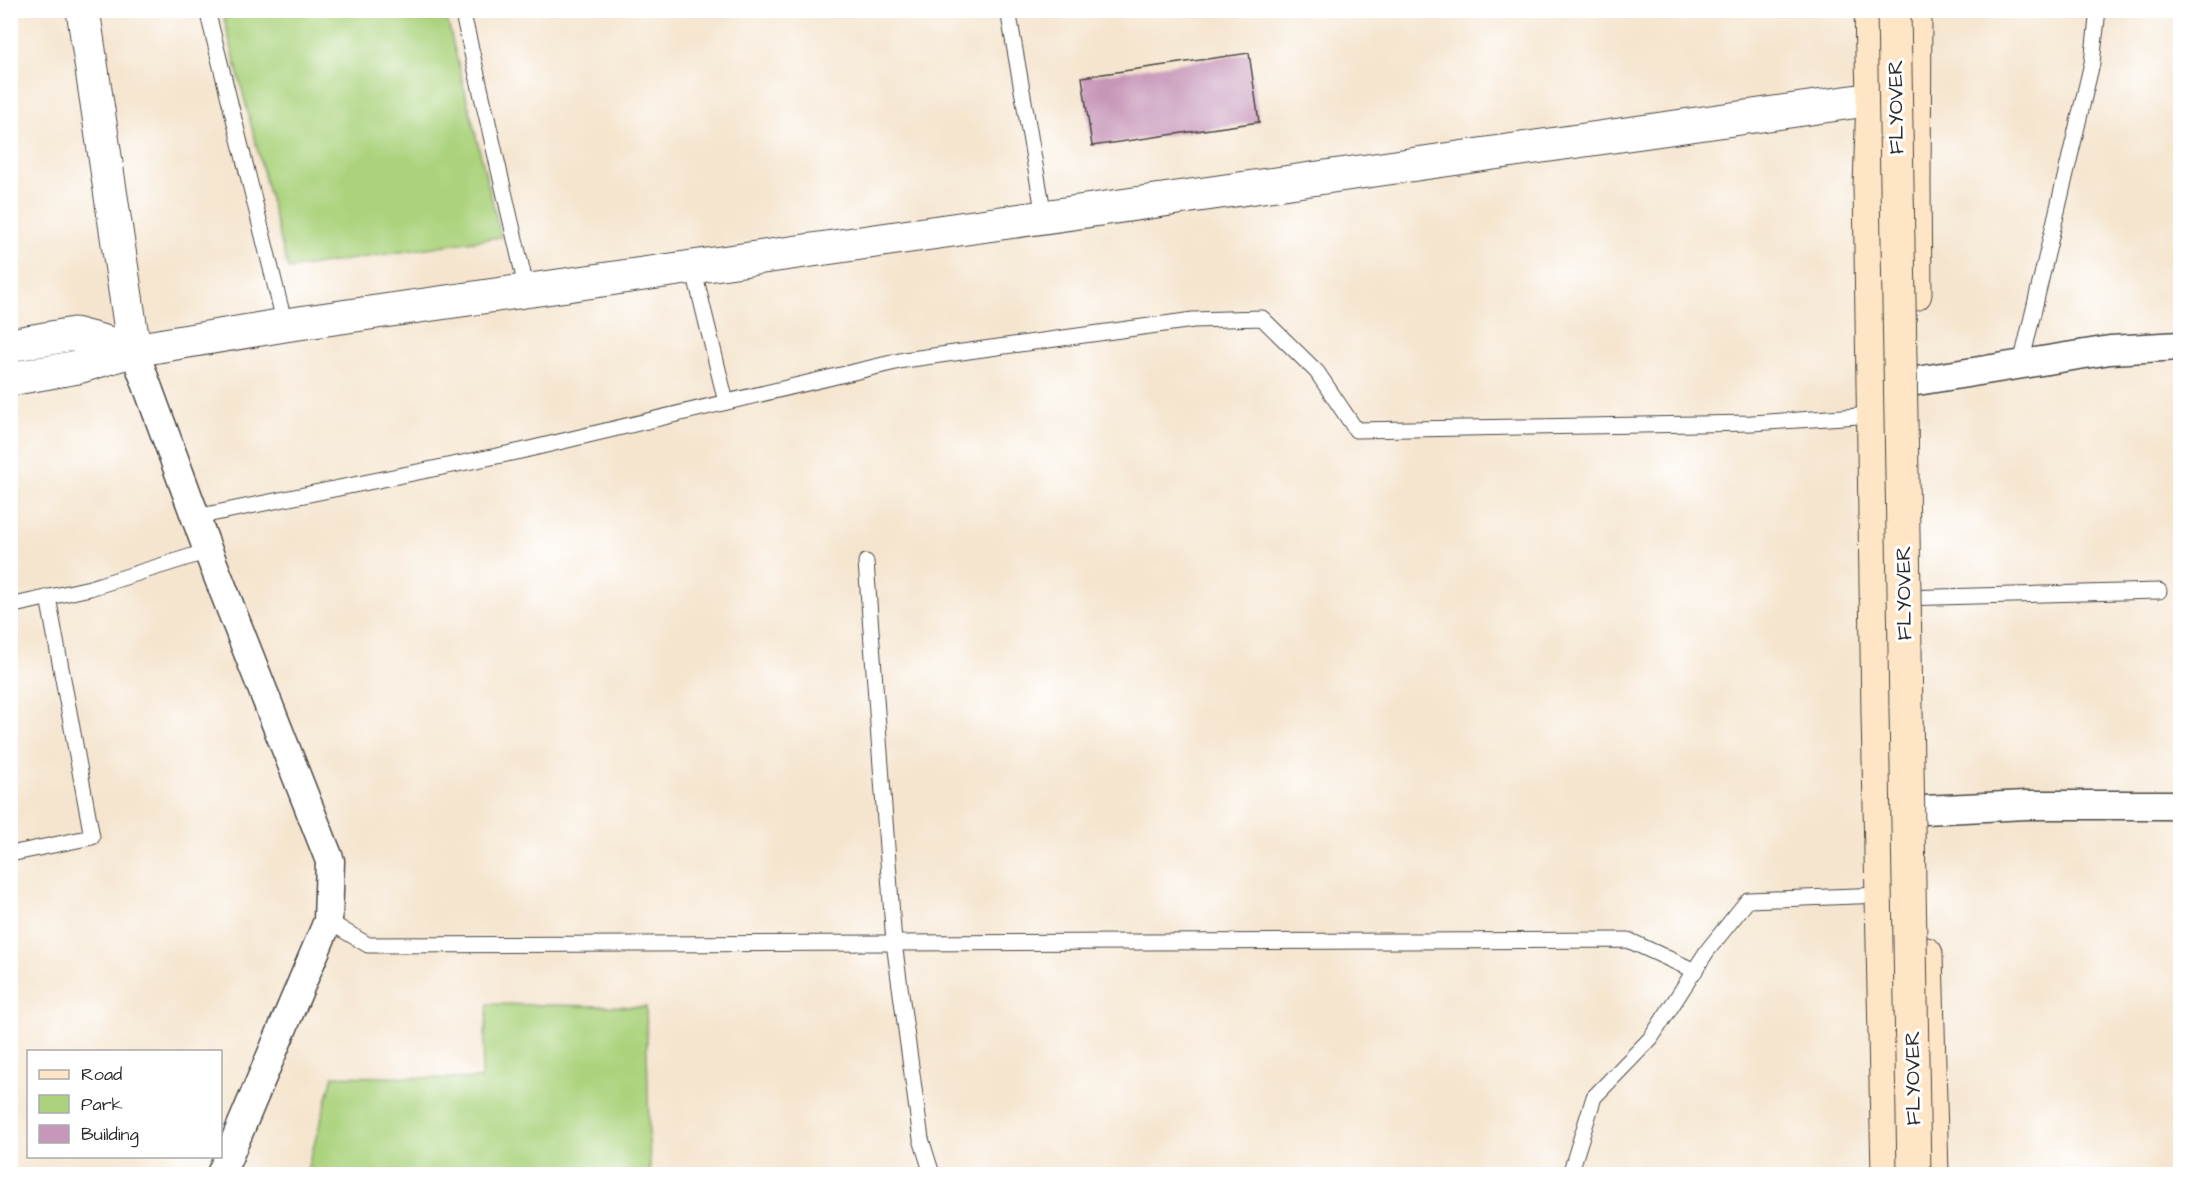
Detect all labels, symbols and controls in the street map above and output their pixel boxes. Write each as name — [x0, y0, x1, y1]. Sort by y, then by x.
street label: FLYOVER — [1881, 59, 1911, 155]
street label: FLYOVER — [1889, 545, 1919, 641]
street label: FLYOVER — [1898, 1030, 1928, 1126]
legend — [27, 1050, 222, 1158]
text: Road — [81, 1062, 122, 1087]
text: Park — [81, 1092, 123, 1117]
text: Building — [81, 1122, 139, 1148]

